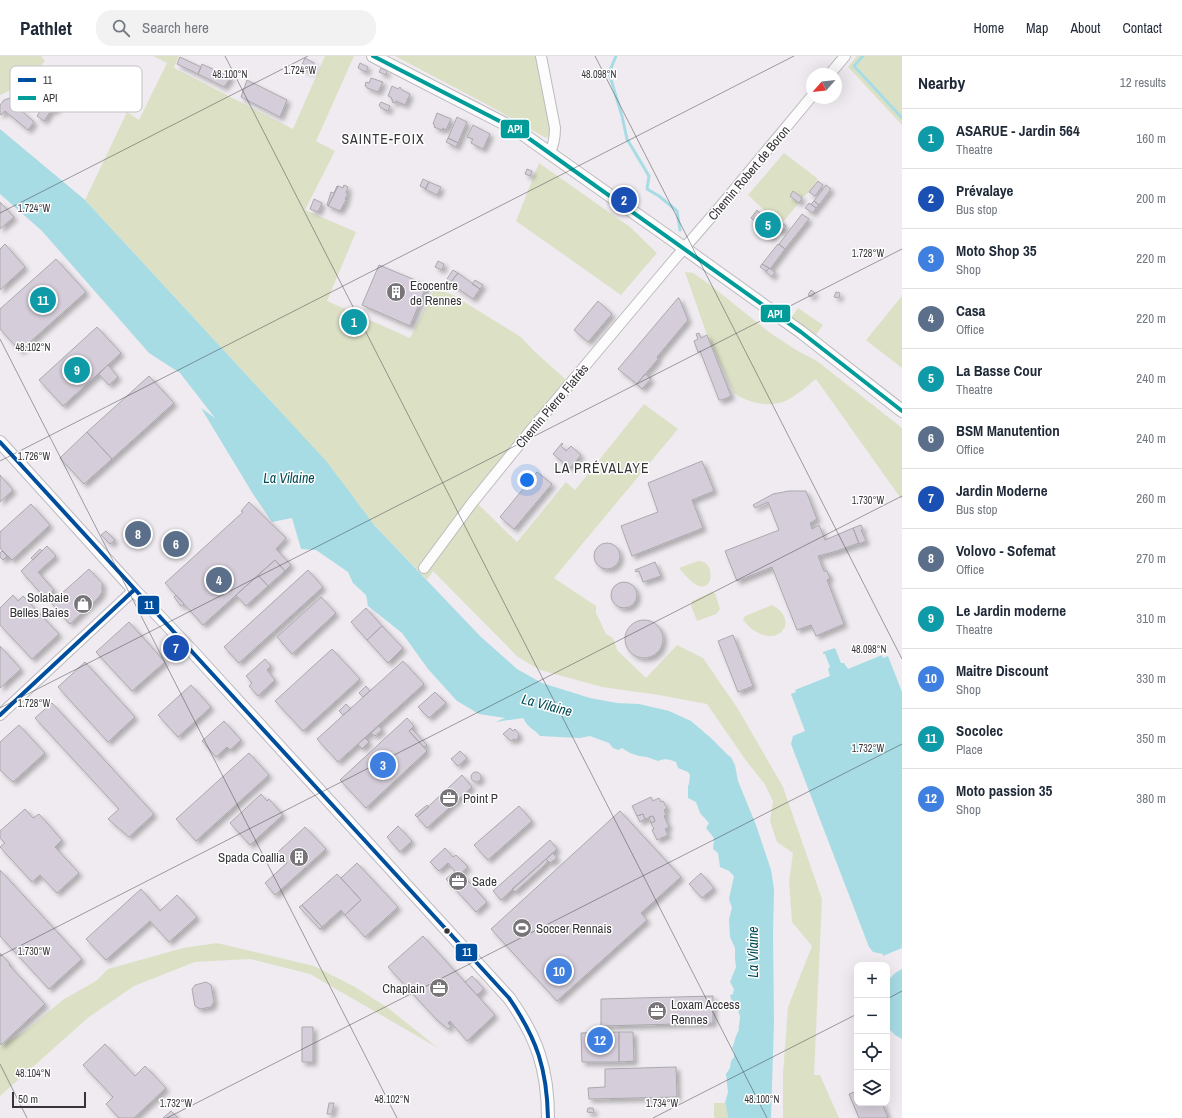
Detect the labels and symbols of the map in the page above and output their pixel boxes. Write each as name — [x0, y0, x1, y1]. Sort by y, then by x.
text: 1.724°W — [284, 64, 316, 77]
legend — [10, 66, 142, 112]
text: 48.100°N — [213, 68, 248, 81]
text: 48.098°N — [582, 68, 617, 81]
north arrow — [806, 68, 842, 104]
text: 11 — [43, 73, 52, 87]
text: API — [42, 91, 58, 105]
line badge: API — [500, 119, 530, 139]
text: API — [507, 122, 523, 136]
street label: Chemin Robert de Boron — [704, 122, 794, 224]
district label: SAINTE-FOIX — [341, 130, 425, 148]
pin: 2 — [611, 185, 637, 215]
text: 1.724°W — [18, 202, 50, 215]
pin: 5 — [755, 210, 781, 240]
text: 1.728°W — [852, 247, 884, 260]
place label: Ecocentre de Rennes — [410, 277, 462, 309]
building icon: Ecocentre de Rennes — [385, 281, 407, 303]
pin: 11 — [30, 285, 56, 315]
line badge: API — [760, 304, 791, 323]
pin: 1 — [341, 307, 367, 337]
text: API — [767, 307, 783, 321]
text: 48.102°N — [16, 341, 51, 354]
pin: 9 — [64, 355, 90, 385]
street label: Chemin Pierre Flatrès — [512, 360, 592, 452]
text: 1.726°W — [18, 450, 50, 463]
district label: LA PRÉVALAYE — [554, 459, 650, 477]
water label: La Vilaine — [263, 469, 315, 487]
your location — [517, 470, 537, 490]
text: 1.730°W — [852, 494, 884, 507]
pin: 8 — [125, 519, 151, 549]
pin: 6 — [163, 529, 189, 559]
pin: 4 — [206, 565, 232, 595]
place label: Solabaie Belles Baies — [10, 589, 69, 621]
shop icon: Solabaie Belles Baies — [72, 593, 94, 615]
line badge: 11 — [137, 595, 160, 615]
text: 11 — [144, 598, 154, 612]
pin: 7 — [163, 633, 189, 663]
text: 48.098°N — [852, 643, 887, 656]
water label: La Vilaine — [520, 690, 574, 720]
text: 1.728°W — [18, 697, 50, 710]
text: 1.732°W — [852, 742, 884, 755]
pin: 3 — [370, 750, 396, 780]
office icon: Point P — [438, 787, 460, 809]
place label: Point P — [463, 790, 498, 807]
building icon: Spada Coallia — [288, 846, 310, 868]
place label: Spada Coallia — [218, 849, 285, 866]
office icon: Sade — [447, 870, 469, 892]
place label: Sade — [472, 873, 497, 890]
sports icon: Soccer Rennais — [511, 917, 533, 939]
place label: Soccer Rennais — [536, 920, 612, 937]
unlabelled marker — [442, 926, 452, 936]
water label: La Vilaine — [744, 926, 762, 978]
line badge: 11 — [455, 943, 478, 962]
text: 1.730°W — [18, 945, 50, 958]
text: 11 — [462, 945, 472, 959]
pin: 10 — [546, 956, 572, 986]
office icon: Chaplain — [428, 977, 450, 999]
place label: Chaplain — [382, 980, 425, 997]
place label: Loxam Access Rennes — [671, 996, 740, 1028]
office icon: Loxam Access Rennes — [646, 1000, 668, 1022]
pin: 12 — [587, 1025, 613, 1055]
text: 48.104°N — [16, 1067, 51, 1080]
scale bar — [12, 1090, 86, 1109]
text: 48.102°N — [375, 1093, 410, 1106]
text: 48.100°N — [745, 1093, 780, 1106]
text: 1.732°W — [160, 1097, 192, 1110]
text: 1.734°W — [646, 1097, 678, 1110]

